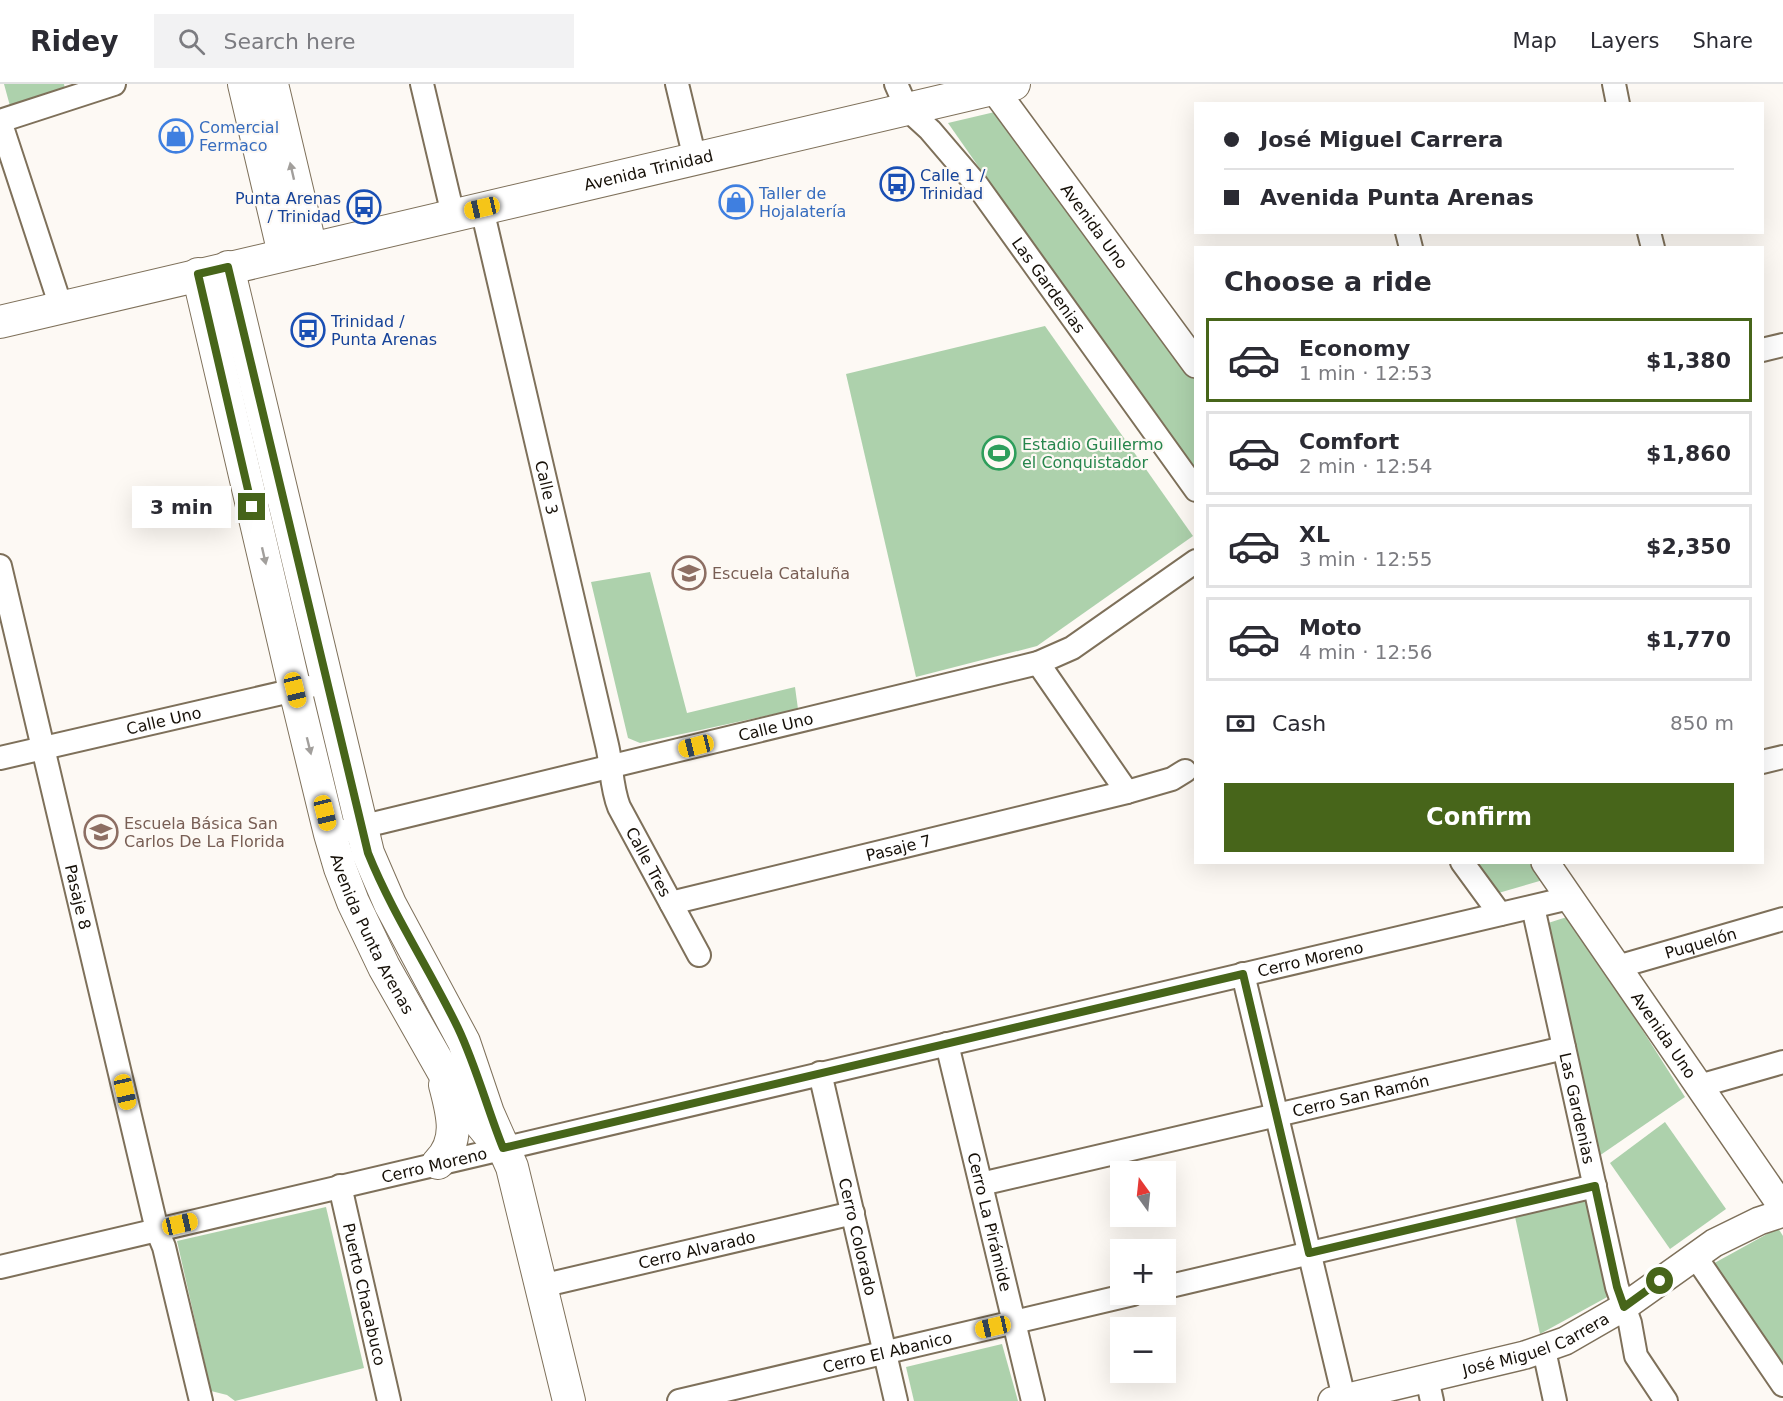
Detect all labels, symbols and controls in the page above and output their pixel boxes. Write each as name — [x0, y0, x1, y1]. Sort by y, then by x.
search box — [154, 14, 574, 68]
text: Ridey — [30, 25, 118, 58]
icon: search — [175, 25, 208, 58]
text: Search here — [223, 29, 356, 54]
text: Map — [1513, 29, 1557, 53]
text: Layers — [1590, 29, 1659, 53]
text: Share — [1692, 29, 1753, 53]
shop icon: Comercial Fermaco — [158, 118, 194, 154]
place label: Comercial Fermaco — [199, 118, 279, 155]
text: José Miguel Carrera — [1260, 127, 1503, 152]
street label: Avenida Trinidad — [582, 145, 715, 194]
one-way arrow — [287, 162, 297, 180]
bus stop icon: Calle 1 / Trinidad — [879, 166, 915, 202]
place label: Calle 1 / Trinidad — [919, 166, 986, 203]
street label: Avenida Uno — [1057, 180, 1132, 272]
shop icon: Taller de Hojalatería — [718, 184, 754, 220]
place label: Taller de Hojalatería — [758, 184, 846, 221]
text: Avenida Punta Arenas — [1260, 185, 1534, 210]
place label: Punta Arenas / Trinidad — [235, 189, 341, 226]
bus stop icon: Punta Arenas / Trinidad — [346, 189, 382, 225]
car — [462, 195, 502, 221]
street label: Las Gardenias — [1008, 233, 1090, 337]
text: Choose a ride — [1224, 266, 1432, 297]
bus stop icon: Trinidad / Punta Arenas — [290, 312, 326, 348]
place label: Trinidad / Punta Arenas — [330, 312, 437, 349]
icon: car — [1227, 333, 1281, 387]
text: Economy — [1299, 336, 1410, 361]
text: $1,380 — [1646, 348, 1731, 373]
text: 1 min · 12:53 — [1299, 361, 1433, 385]
icon: car — [1227, 426, 1281, 480]
text: Comfort — [1299, 429, 1399, 454]
sports icon: Estadio Guillermo el Conquistador — [981, 435, 1017, 471]
place label: Estadio Guillermo el Conquistador — [1022, 435, 1163, 472]
text: $1,860 — [1646, 441, 1731, 466]
text: 2 min · 12:54 — [1299, 454, 1433, 478]
street label: Calle 3 — [531, 459, 562, 516]
callout: 3 min — [132, 486, 231, 528]
route end — [238, 493, 265, 520]
text: 3 min — [150, 495, 213, 519]
icon: car — [1227, 519, 1281, 573]
text: XL — [1299, 522, 1330, 547]
text: $2,350 — [1646, 534, 1731, 559]
one-way arrow — [260, 547, 269, 566]
text: 3 min · 12:55 — [1299, 547, 1433, 571]
school or university icon: Escuela Cataluña — [671, 555, 707, 591]
place label: Escuela Cataluña — [712, 564, 850, 583]
icon: car — [1227, 612, 1281, 666]
text: Moto — [1299, 615, 1362, 640]
text: $1,770 — [1646, 627, 1731, 652]
text: 4 min · 12:56 — [1299, 640, 1433, 664]
car — [282, 670, 308, 710]
street label: Calle Uno — [124, 702, 203, 738]
icon: cash — [1224, 707, 1257, 740]
street label: Calle Uno — [736, 708, 815, 745]
text: Cash — [1272, 711, 1326, 736]
text: 850 m — [1670, 711, 1734, 735]
car — [676, 733, 716, 759]
one-way arrow — [304, 737, 314, 755]
button: Confirm — [1224, 783, 1734, 852]
car — [312, 793, 338, 833]
school or university icon: Escuela Básica San Carlos De La Florida — [83, 814, 119, 850]
place label: Escuela Básica San Carlos De La Florida — [124, 814, 285, 851]
street label: Calle Tres — [622, 824, 675, 900]
street label: Pasaje 7 — [864, 831, 933, 865]
street label: Avenida Punta Arenas — [327, 852, 418, 1017]
street label: Pasaje 8 — [61, 862, 95, 931]
street label: Puquelón — [1662, 923, 1739, 962]
street label: Cerro Moreno — [1255, 937, 1365, 980]
street label: Avenida Uno — [1628, 988, 1700, 1082]
street label: Las Gardenias — [1556, 1051, 1599, 1166]
street label: Cerro San Ramón — [1291, 1070, 1431, 1121]
car — [112, 1072, 138, 1112]
street label: Cerro Moreno — [379, 1143, 489, 1187]
street label: Cerro La Pirámide — [964, 1150, 1016, 1293]
north arrow — [1110, 1161, 1176, 1227]
map controls — [1110, 1161, 1176, 1383]
street label: Cerro Colorado — [835, 1176, 881, 1297]
car — [160, 1211, 200, 1237]
street label: Puerto Chacabuco — [339, 1221, 390, 1367]
street label: Cerro Alvarado — [636, 1227, 757, 1272]
button: + — [1110, 1239, 1176, 1305]
route start — [1646, 1267, 1673, 1294]
street label: José Miguel Carrera — [1459, 1308, 1612, 1379]
car — [973, 1314, 1013, 1340]
button: − — [1110, 1317, 1176, 1383]
street label: Cerro El Abanico — [821, 1327, 954, 1376]

